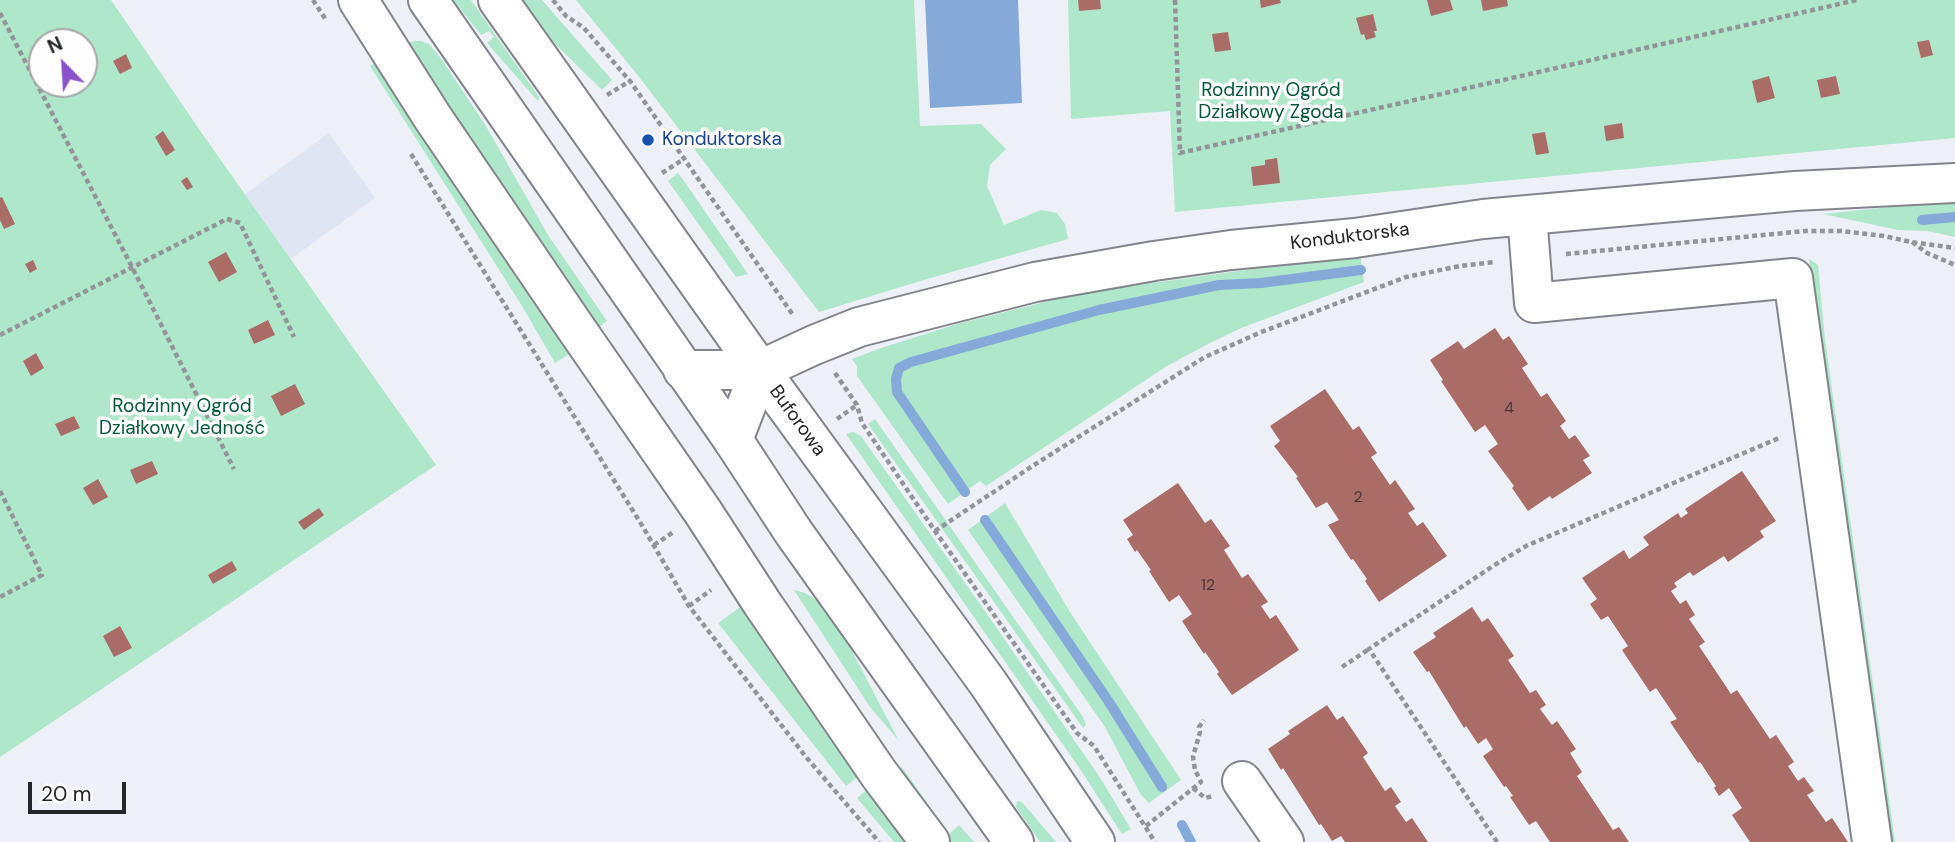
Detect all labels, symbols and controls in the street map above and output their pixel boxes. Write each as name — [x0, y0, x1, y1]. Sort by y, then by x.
north arrow — [28, 28, 98, 98]
text: N — [44, 31, 66, 59]
park label: Rodzinny Ogród Działkowy Zgoda — [1198, 80, 1344, 124]
place label: Konduktorska — [662, 129, 782, 151]
marker: Konduktorska — [640, 132, 656, 148]
street label: Konduktorska — [1289, 218, 1411, 256]
street label: Buforowa — [764, 381, 830, 461]
park label: Rodzinny Ogród Działkowy Jedność — [99, 396, 265, 440]
house number: 4 — [1504, 399, 1514, 419]
house number: 2 — [1353, 488, 1363, 508]
house number: 12 — [1201, 576, 1215, 596]
scale bar — [32, 768, 130, 812]
text: 20 m — [41, 780, 92, 808]

